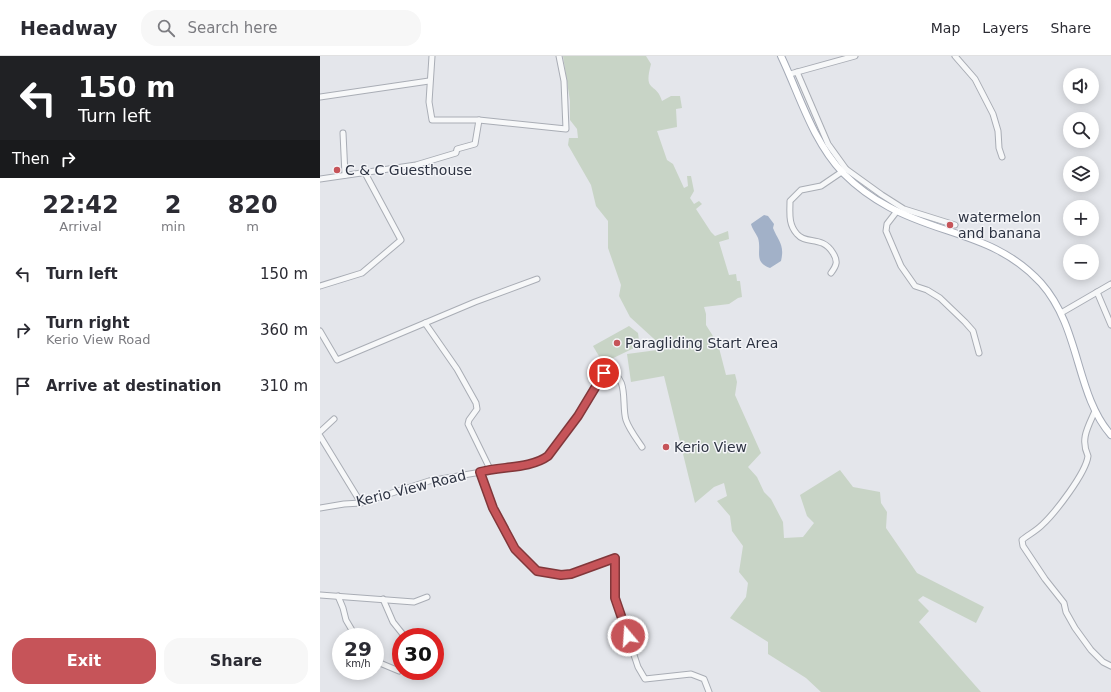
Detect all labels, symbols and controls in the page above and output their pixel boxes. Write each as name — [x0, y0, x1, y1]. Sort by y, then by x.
search box — [141, 10, 421, 46]
text: Headway — [20, 17, 117, 39]
icon: search — [155, 17, 177, 39]
text: Search here — [187, 19, 278, 37]
text: Map — [931, 20, 960, 36]
text: Layers — [982, 20, 1029, 36]
text: Share — [1051, 20, 1091, 36]
map controls — [1063, 68, 1099, 280]
button: sound — [1063, 68, 1099, 104]
text: 150 m — [78, 71, 175, 104]
icon: left — [12, 72, 64, 124]
text: Turn left — [78, 105, 151, 126]
button: search — [1063, 112, 1099, 148]
icon: right — [57, 148, 79, 170]
text: Then — [12, 150, 49, 168]
button: layers — [1063, 156, 1099, 192]
place label: C & C Guesthouse — [345, 162, 472, 178]
marker: C & C Guesthouse — [332, 165, 342, 175]
text: 22:42 — [42, 191, 119, 219]
text: 2 — [165, 191, 181, 219]
text: 820 — [228, 191, 278, 219]
button: + — [1063, 200, 1099, 236]
place label: watermelon and banana — [958, 209, 1041, 241]
text: Arrival — [59, 219, 102, 234]
text: min — [161, 219, 185, 234]
text: m — [246, 219, 259, 234]
marker: watermelon and banana — [945, 220, 955, 230]
button: − — [1063, 244, 1099, 280]
icon: left — [12, 263, 34, 285]
text: Turn left — [46, 265, 118, 283]
text: 150 m — [260, 265, 308, 283]
text: Turn right — [46, 314, 130, 332]
icon: right — [12, 319, 34, 341]
text: 360 m — [260, 321, 308, 339]
text: Kerio View Road — [46, 332, 151, 347]
place label: Paragliding Start Area — [625, 335, 778, 351]
marker: Paragliding Start Area — [612, 338, 622, 348]
pin — [587, 356, 621, 390]
icon: arrive — [593, 362, 615, 384]
icon: arrive — [12, 375, 34, 397]
text: Arrive at destination — [46, 377, 221, 395]
text: 310 m — [260, 377, 308, 395]
place label: Kerio View — [674, 439, 747, 455]
marker: Kerio View — [661, 442, 671, 452]
street label: Kerio View Road — [354, 467, 468, 509]
position arrow — [607, 615, 649, 657]
speed limit sign: 30 — [392, 628, 444, 680]
text: 29 — [344, 637, 372, 661]
button: Exit — [12, 638, 156, 684]
button: Share — [164, 638, 308, 684]
text: km/h — [345, 658, 371, 669]

